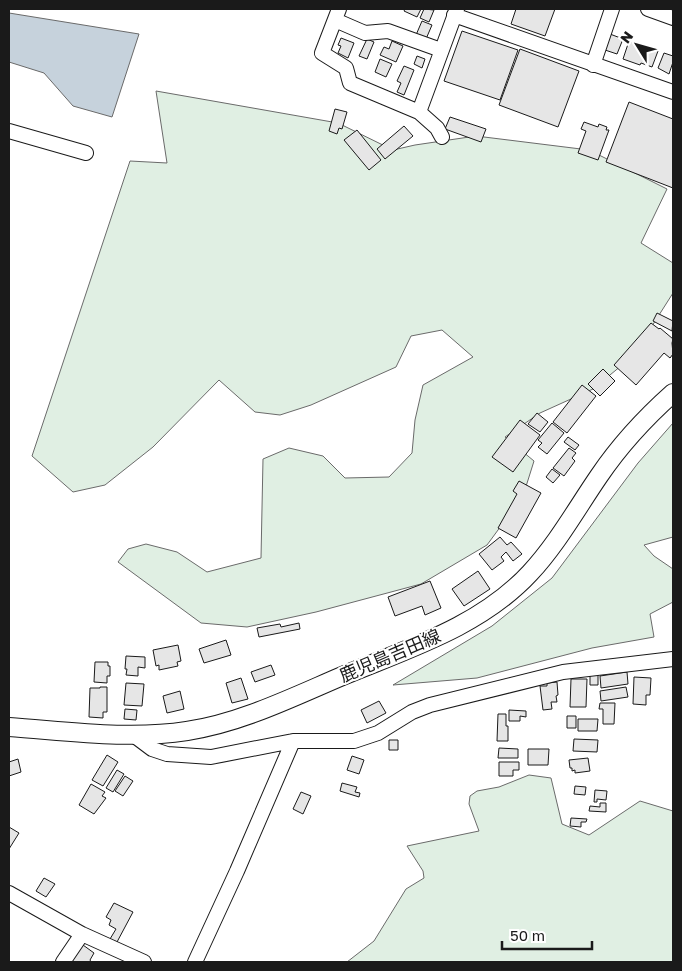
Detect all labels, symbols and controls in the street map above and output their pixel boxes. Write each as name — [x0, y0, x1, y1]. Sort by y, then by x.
north arrow — [612, 20, 662, 70]
text: N — [616, 28, 636, 46]
street label: 鹿児島吉田線 — [336, 624, 444, 686]
scale bar — [502, 918, 592, 950]
text: 50 m — [510, 926, 545, 944]

